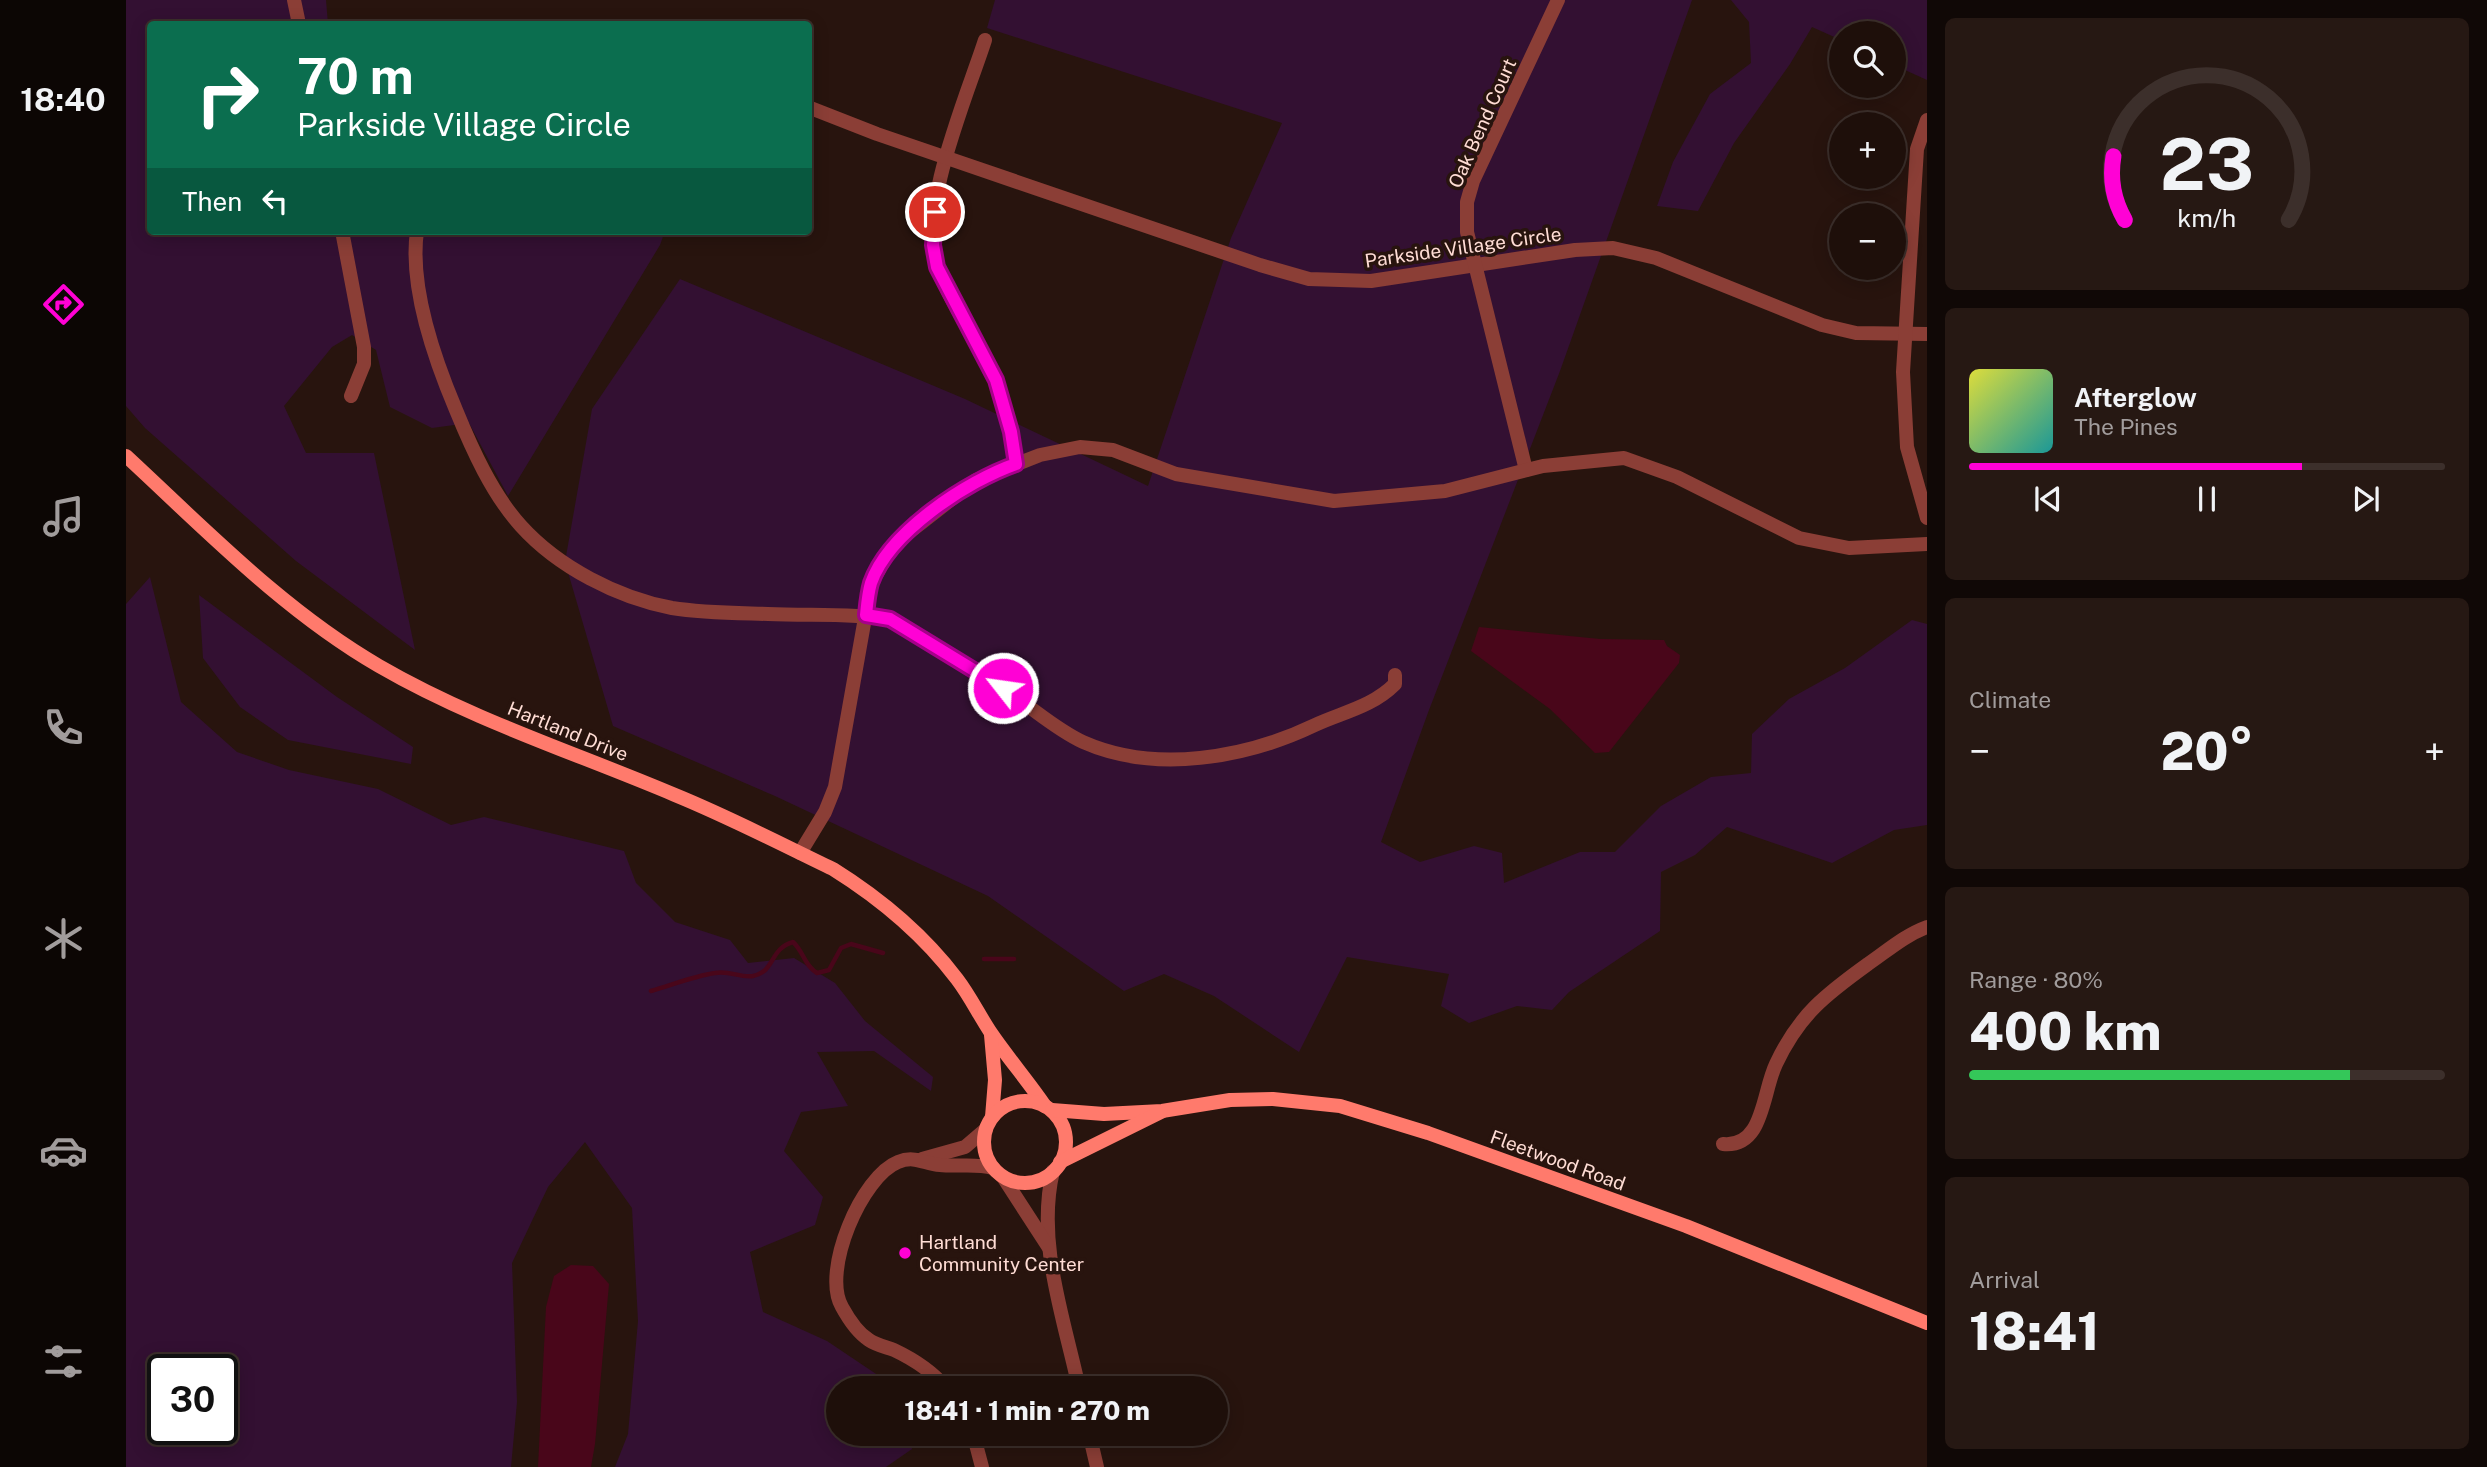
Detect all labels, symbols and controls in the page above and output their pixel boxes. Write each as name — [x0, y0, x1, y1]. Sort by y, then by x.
map controls — [1829, 21, 1906, 280]
button: search — [1829, 21, 1906, 98]
text: 70 m — [297, 47, 414, 105]
icon: right — [182, 49, 273, 140]
street label: Oak Bend Court — [1444, 55, 1520, 191]
text: 18:40 — [20, 81, 106, 118]
text: Parkside Village Circle — [297, 106, 631, 143]
button: + — [1829, 112, 1906, 189]
text: 23 — [2160, 121, 2254, 206]
icon: left — [256, 182, 294, 220]
pin — [905, 182, 965, 242]
text: Then — [182, 186, 242, 217]
icon: arrive — [916, 193, 954, 231]
button: − — [1829, 203, 1906, 280]
text: km/h — [2178, 203, 2236, 233]
street label: Parkside Village Circle — [1363, 222, 1563, 272]
icon: directions — [39, 280, 88, 329]
text: Afterglow — [2074, 382, 2197, 413]
text: The Pines — [2074, 413, 2178, 440]
icon: previous — [2029, 480, 2067, 518]
icon: pause — [2188, 480, 2226, 518]
icon: next — [2347, 480, 2385, 518]
icon: music — [39, 492, 88, 541]
position arrow — [966, 651, 1040, 725]
text: Climate — [1969, 686, 2051, 713]
street label: Hartland Drive — [504, 697, 632, 765]
icon: phone — [39, 703, 88, 752]
text: 20° — [2160, 721, 2254, 782]
text: − — [1969, 729, 1990, 774]
text: + — [2424, 729, 2445, 774]
icon: climate — [39, 914, 88, 963]
text: Range · 80% — [1969, 966, 2103, 993]
text: 400 km — [1969, 1001, 2162, 1062]
street label: Fleetwood Road — [1487, 1125, 1629, 1195]
icon: car — [39, 1126, 88, 1175]
place label: Hartland Community Center — [919, 1231, 1084, 1275]
marker: Hartland Community Center — [897, 1245, 913, 1261]
text: Arrival — [1969, 1266, 2040, 1293]
text: 18:41 — [1969, 1301, 2100, 1362]
icon: filters — [39, 1337, 88, 1386]
speed limit sign: 30 — [147, 1354, 238, 1445]
text: 18:41 · 1 min · 270 m — [904, 1395, 1150, 1426]

